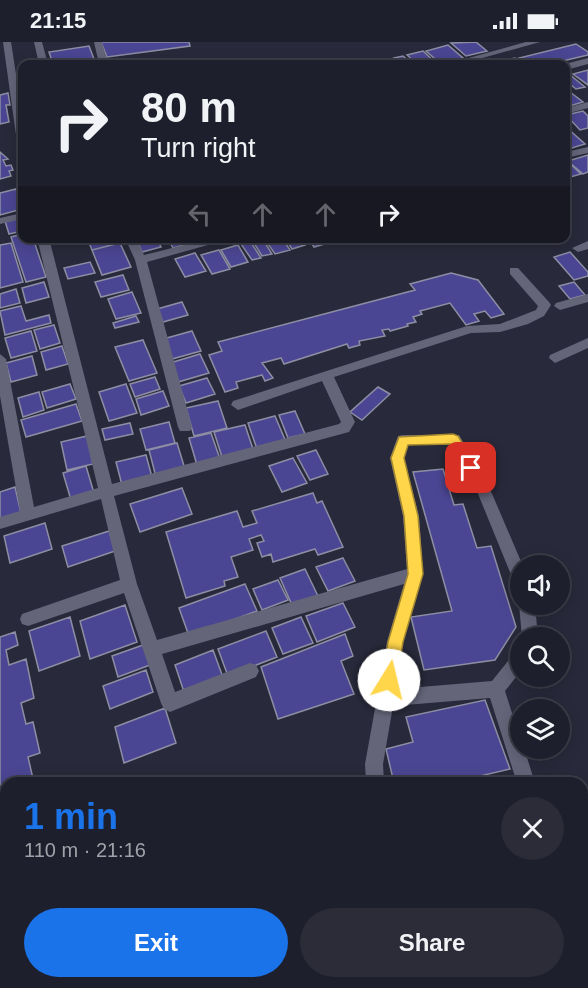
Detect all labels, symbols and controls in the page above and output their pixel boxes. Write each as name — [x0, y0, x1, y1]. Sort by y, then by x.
text: 21:15 — [30, 8, 86, 33]
icon: right — [42, 84, 120, 162]
text: 80 m — [141, 84, 237, 131]
text: Turn right — [141, 133, 256, 163]
icon: left — [183, 198, 216, 231]
icon: ahead — [246, 198, 279, 231]
icon: ahead — [309, 198, 342, 231]
icon: right — [372, 198, 405, 231]
pin — [445, 442, 496, 493]
icon: arrive — [454, 451, 487, 484]
map controls — [510, 555, 570, 759]
button: sound — [510, 555, 570, 615]
button: search — [510, 627, 570, 687]
position arrow — [357, 648, 421, 712]
button: layers — [510, 699, 570, 759]
text: 1 min — [24, 796, 118, 837]
button: close — [501, 797, 564, 860]
text: 110 m · 21:16 — [24, 839, 146, 861]
button: Exit — [24, 908, 288, 977]
button: Share — [300, 908, 564, 977]

